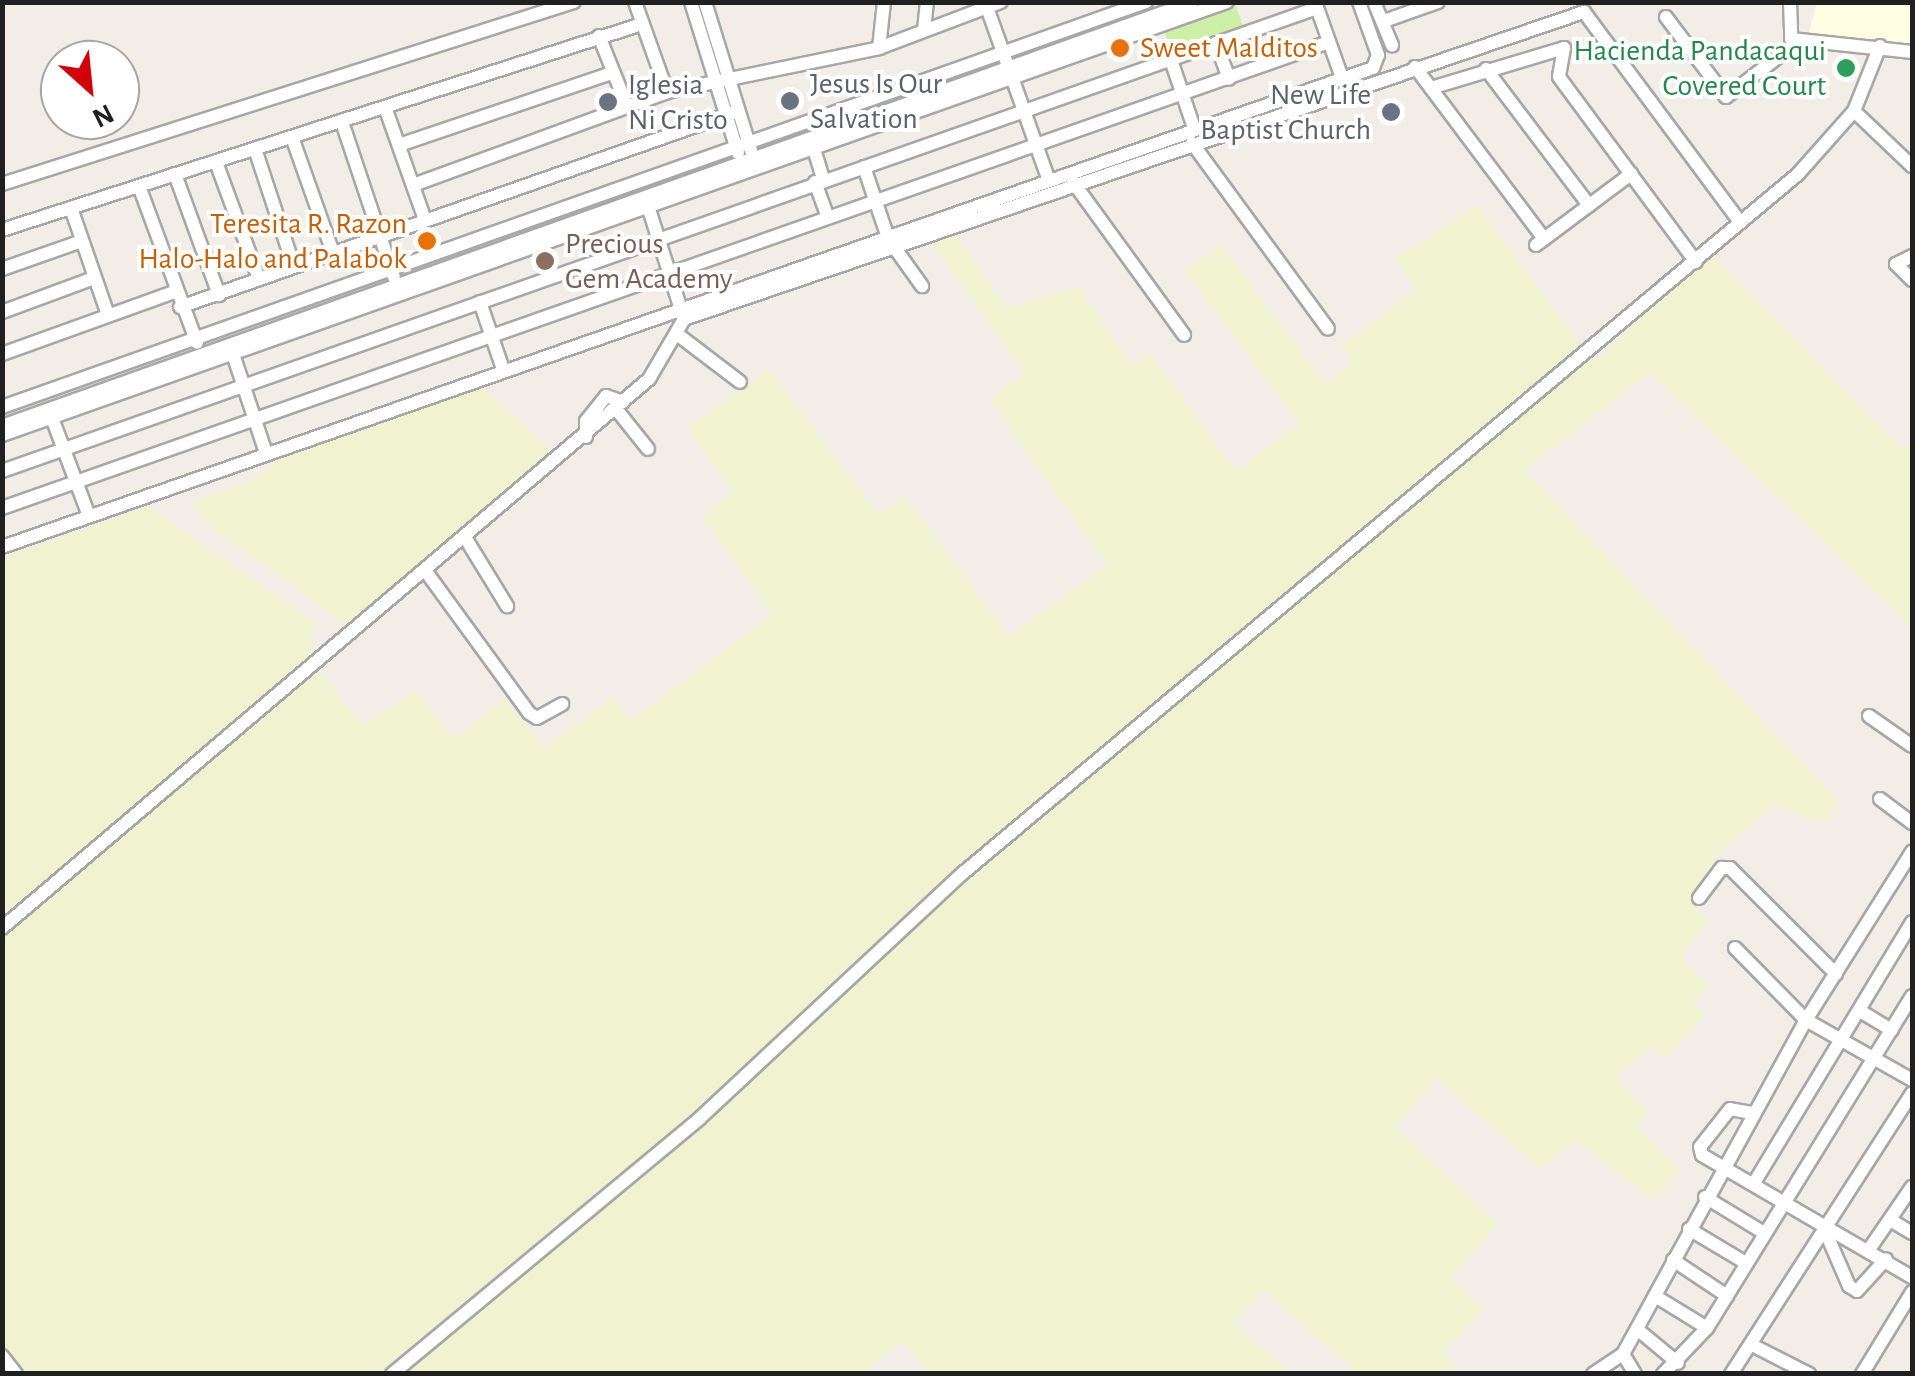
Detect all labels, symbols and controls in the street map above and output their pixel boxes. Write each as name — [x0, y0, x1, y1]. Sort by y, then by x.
place label: Sweet Malditos — [1140, 30, 1318, 66]
place label: Hacienda Pandacaqui Covered Court — [1574, 33, 1826, 104]
marker: Sweet Malditos — [1109, 37, 1131, 59]
north arrow — [40, 40, 140, 140]
marker: Hacienda Pandacaqui Covered Court — [1835, 57, 1857, 79]
place label: Jesus Is Our Salvation — [810, 66, 942, 136]
place label: Iglesia Ni Cristo — [628, 67, 728, 138]
place label: New Life Baptist Church — [1200, 77, 1371, 148]
marker: Jesus Is Our Salvation — [779, 90, 801, 112]
marker: Iglesia Ni Cristo — [597, 91, 619, 113]
text: N — [88, 98, 118, 132]
marker: New Life Baptist Church — [1380, 101, 1402, 123]
place label: Teresita R. Razon Halo-Halo and Palabok — [139, 206, 407, 276]
place label: Precious Gem Academy — [565, 226, 733, 296]
marker: Teresita R. Razon Halo-Halo and Palabok — [416, 230, 438, 252]
marker: Precious Gem Academy — [534, 250, 556, 272]

